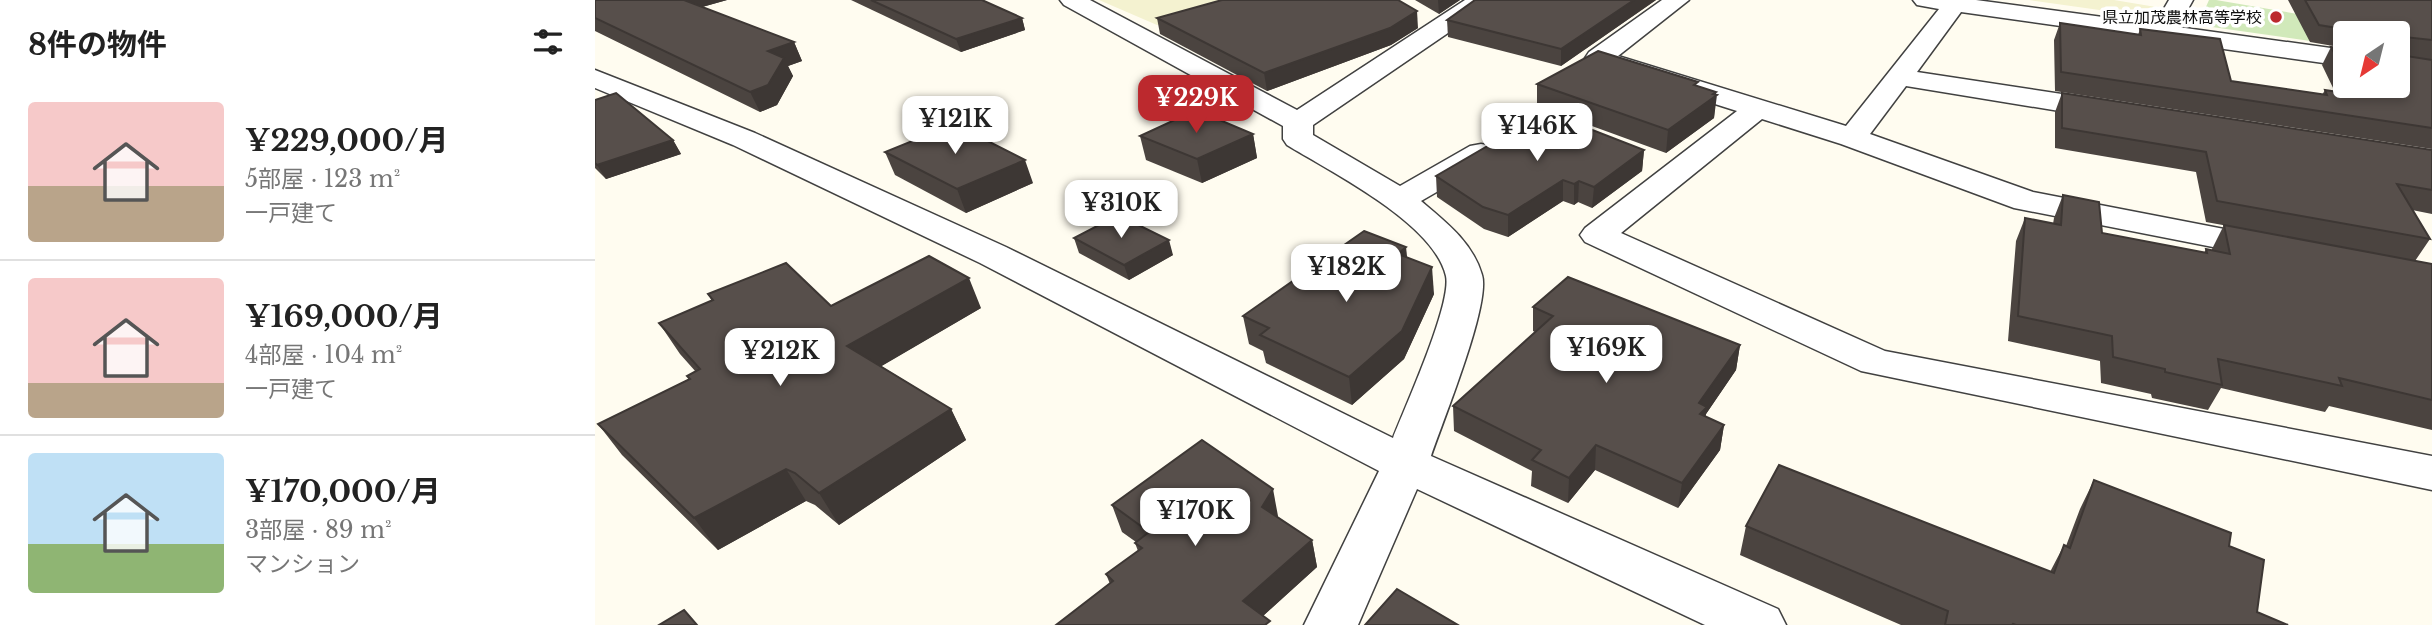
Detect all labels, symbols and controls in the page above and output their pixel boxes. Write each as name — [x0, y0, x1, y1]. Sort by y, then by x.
place label: 県立加茂農林高等学校 — [2102, 7, 2262, 27]
marker: 県立加茂農林高等学校 — [2268, 9, 2284, 25]
north arrow — [2333, 21, 2410, 98]
map controls — [2333, 21, 2410, 98]
icon: filters — [529, 23, 567, 61]
text: 8件の物件 — [28, 26, 167, 63]
pin: ¥229K — [1147, 76, 1245, 135]
text: ¥229K — [1154, 84, 1238, 112]
pin: ¥121K — [906, 96, 1004, 156]
pin: ¥146K — [1488, 104, 1586, 163]
text: ¥121K — [918, 105, 992, 133]
text: ¥146K — [1497, 112, 1577, 140]
text: ¥229,000/月 — [245, 122, 449, 159]
icon: home — [84, 130, 168, 214]
text: 5部屋 · 123 m² — [245, 165, 400, 193]
pin: ¥310K — [1072, 180, 1170, 240]
text: ¥310K — [1081, 189, 1161, 217]
text: 一戸建て — [245, 199, 337, 227]
pin: ¥182K — [1297, 244, 1395, 304]
text: ¥182K — [1307, 253, 1385, 281]
text: ¥169,000/月 — [245, 298, 443, 335]
icon: home — [84, 306, 168, 390]
pin: ¥169K — [1557, 326, 1655, 385]
pin: ¥212K — [731, 328, 829, 388]
text: ¥169K — [1566, 334, 1646, 362]
text: ¥212K — [741, 337, 819, 365]
text: 4部屋 · 104 m² — [245, 341, 402, 369]
text: 一戸建て — [245, 375, 337, 403]
text: ¥170,000/月 — [245, 473, 441, 510]
icon: home — [84, 481, 168, 565]
pin: ¥170K — [1146, 489, 1244, 548]
text: ¥170K — [1156, 497, 1234, 525]
text: 3部屋 · 89 m² — [245, 516, 392, 544]
text: マンション — [245, 550, 360, 578]

